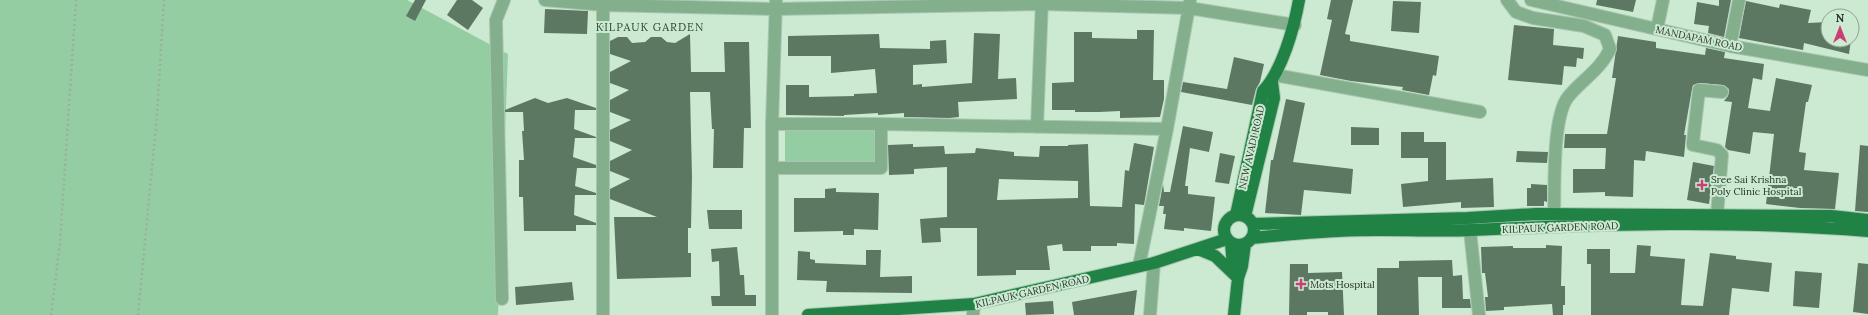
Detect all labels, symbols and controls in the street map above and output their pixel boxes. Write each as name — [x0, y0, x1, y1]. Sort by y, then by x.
north arrow — [1820, 8, 1860, 48]
text: N — [1836, 11, 1845, 25]
district label: KILPAUK GARDEN — [596, 20, 704, 34]
street label: MANDAPAM ROAD — [1654, 23, 1743, 54]
street label: NEW AVADI ROAD — [1236, 104, 1267, 190]
place label: Sree Sai Krishna Poly Clinic Hospital — [1711, 173, 1802, 198]
marker: Sree Sai Krishna Poly Clinic Hospital — [1696, 179, 1708, 191]
street label: KILPAUK GARDEN ROAD — [1502, 219, 1618, 236]
street label: KILPAUK GARDEN ROAD — [974, 272, 1090, 311]
marker: Mots Hospital — [1295, 278, 1307, 290]
place label: Mots Hospital — [1310, 278, 1375, 291]

